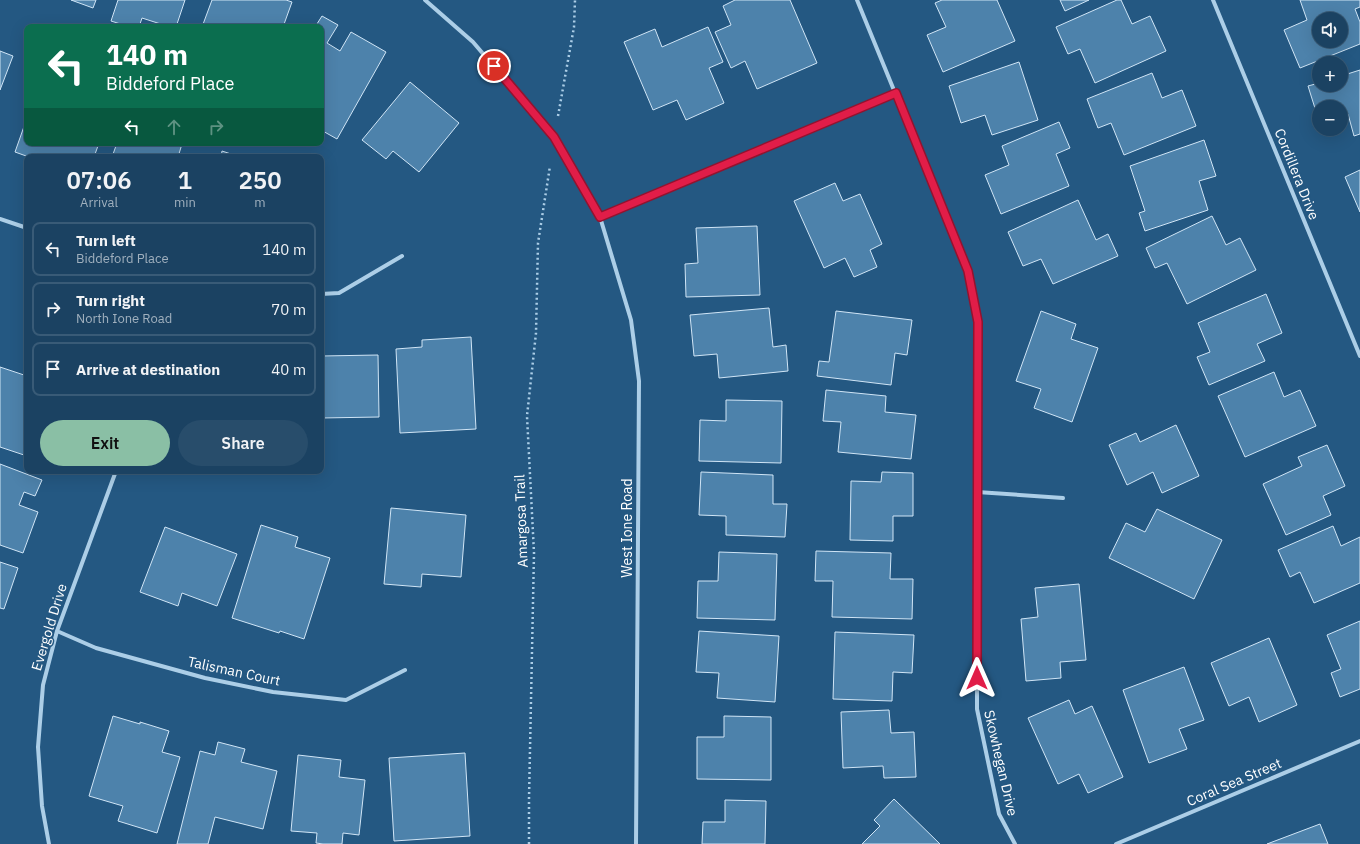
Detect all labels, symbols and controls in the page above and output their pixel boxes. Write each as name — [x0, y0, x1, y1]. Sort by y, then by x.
map controls — [1312, 12, 1348, 136]
button: sound — [1312, 12, 1348, 48]
text: 140 m — [106, 36, 188, 73]
icon: left — [40, 40, 92, 92]
pin — [477, 49, 511, 83]
icon: arrive — [483, 55, 505, 77]
button: + — [1312, 56, 1348, 92]
text: Biddeford Place — [106, 72, 234, 95]
button: − — [1312, 100, 1348, 136]
icon: left — [121, 116, 143, 138]
icon: ahead — [163, 116, 185, 138]
icon: right — [205, 116, 227, 138]
street label: Cordillera Drive — [1271, 126, 1324, 223]
text: 07:06 — [66, 164, 132, 196]
text: 1 — [178, 164, 192, 196]
text: 250 — [238, 164, 282, 196]
text: Arrival — [80, 194, 118, 211]
text: min — [174, 194, 196, 211]
text: m — [254, 194, 266, 211]
text: Turn left — [76, 231, 136, 250]
icon: left — [42, 238, 64, 260]
text: 140 m — [262, 240, 306, 259]
text: Biddeford Place — [76, 250, 169, 267]
text: Turn right — [76, 291, 145, 310]
icon: right — [42, 298, 64, 320]
text: 70 m — [271, 300, 306, 319]
text: North Ione Road — [76, 310, 172, 327]
icon: arrive — [42, 358, 64, 380]
text: Arrive at destination — [76, 360, 220, 379]
text: 40 m — [271, 360, 306, 379]
button: Exit — [40, 420, 170, 466]
button: Share — [178, 420, 308, 466]
street label: Amargosa Trail — [510, 474, 532, 568]
street label: West Ione Road — [618, 478, 636, 578]
street label: Evergold Drive — [27, 581, 71, 673]
street label: Talisman Court — [186, 652, 282, 690]
position arrow — [956, 657, 998, 699]
street label: Skowhegan Drive — [980, 708, 1022, 818]
street label: Coral Sea Street — [1184, 754, 1284, 810]

